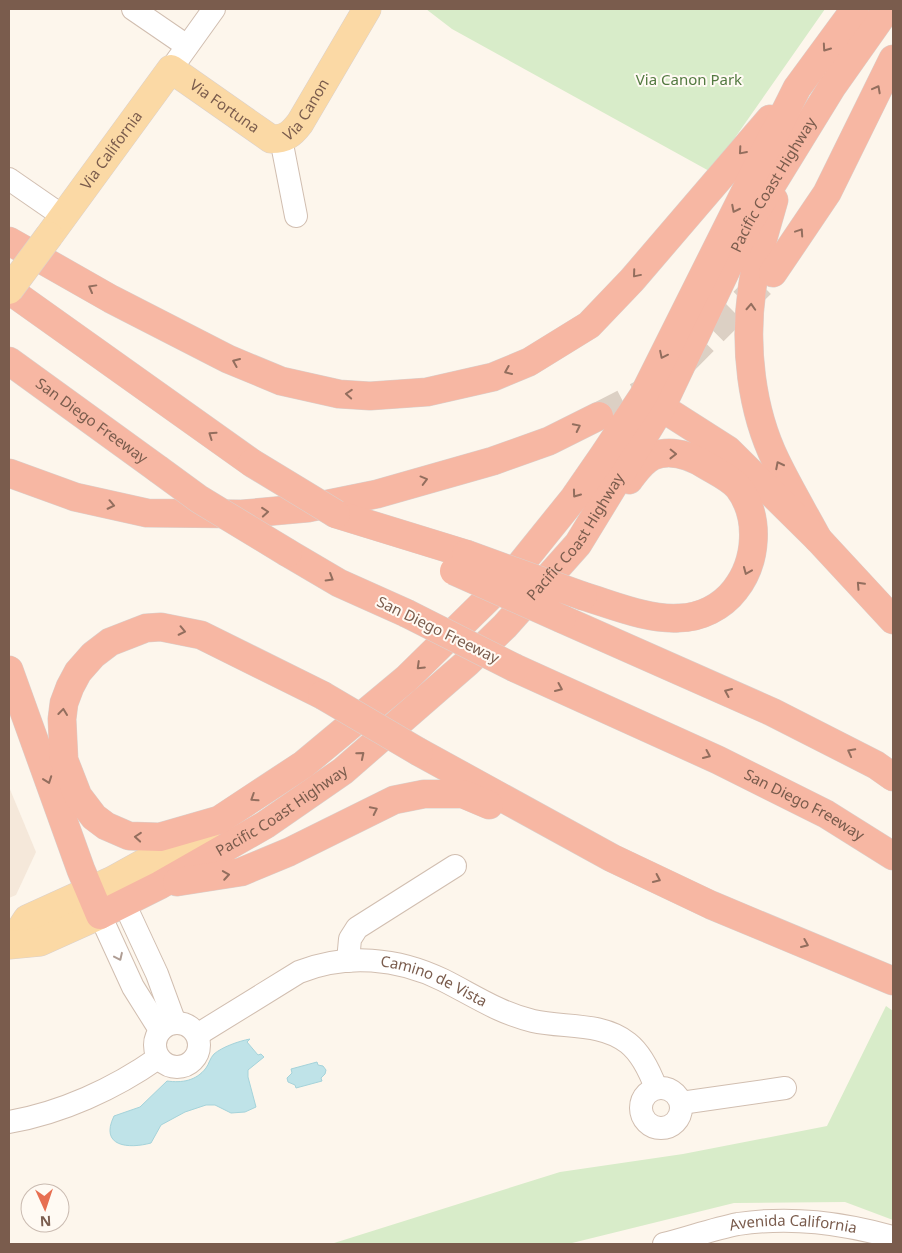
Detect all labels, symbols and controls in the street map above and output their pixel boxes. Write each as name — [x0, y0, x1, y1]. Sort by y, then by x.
one-way arrow — [823, 42, 832, 52]
park label: Via Canon Park — [636, 69, 742, 89]
street label: Via Fortuna — [186, 74, 264, 137]
street label: Via Canon — [279, 75, 333, 145]
one-way arrow — [871, 86, 881, 95]
street label: Via California — [75, 106, 146, 193]
street label: Pacific Coast Highway — [725, 113, 820, 255]
one-way arrow — [739, 145, 748, 154]
one-way arrow — [731, 204, 741, 213]
one-way arrow — [794, 228, 804, 237]
one-way arrow — [633, 269, 642, 278]
one-way arrow — [88, 284, 97, 294]
one-way arrow — [745, 303, 756, 311]
one-way arrow — [659, 350, 669, 359]
one-way arrow — [232, 358, 241, 369]
one-way arrow — [504, 364, 513, 375]
street label: San Diego Freeway — [32, 373, 152, 468]
one-way arrow — [345, 389, 353, 400]
one-way arrow — [572, 423, 581, 433]
one-way arrow — [208, 432, 218, 441]
one-way arrow — [670, 449, 677, 459]
one-way arrow — [775, 461, 785, 470]
street label: Pacific Coast Highway — [522, 469, 628, 604]
one-way arrow — [420, 476, 428, 486]
one-way arrow — [573, 489, 582, 498]
one-way arrow — [106, 500, 115, 510]
one-way arrow — [261, 507, 269, 518]
one-way arrow — [742, 566, 753, 575]
one-way arrow — [324, 571, 333, 581]
one-way arrow — [857, 581, 866, 590]
street label: San Diego Freeway — [374, 591, 503, 667]
one-way arrow — [178, 625, 186, 636]
one-way arrow — [417, 660, 426, 669]
one-way arrow — [554, 681, 563, 692]
one-way arrow — [724, 688, 733, 699]
one-way arrow — [57, 708, 68, 716]
one-way arrow — [848, 748, 857, 758]
one-way arrow — [702, 749, 711, 759]
one-way arrow — [356, 752, 365, 761]
street label: Pacific Coast Highway — [212, 760, 351, 860]
street label: San Diego Freeway — [741, 764, 869, 845]
one-way arrow — [42, 775, 52, 783]
one-way arrow — [250, 792, 259, 801]
one-way arrow — [369, 806, 378, 816]
one-way arrow — [133, 832, 141, 843]
one-way arrow — [221, 870, 230, 880]
one-way arrow — [651, 873, 660, 883]
one-way arrow — [800, 938, 809, 949]
one-way arrow — [113, 951, 123, 960]
street label: Camino de Vista — [380, 951, 491, 1011]
north arrow — [20, 1183, 70, 1233]
street label: Avenida California — [727, 1210, 859, 1237]
text: N — [40, 1212, 52, 1231]

